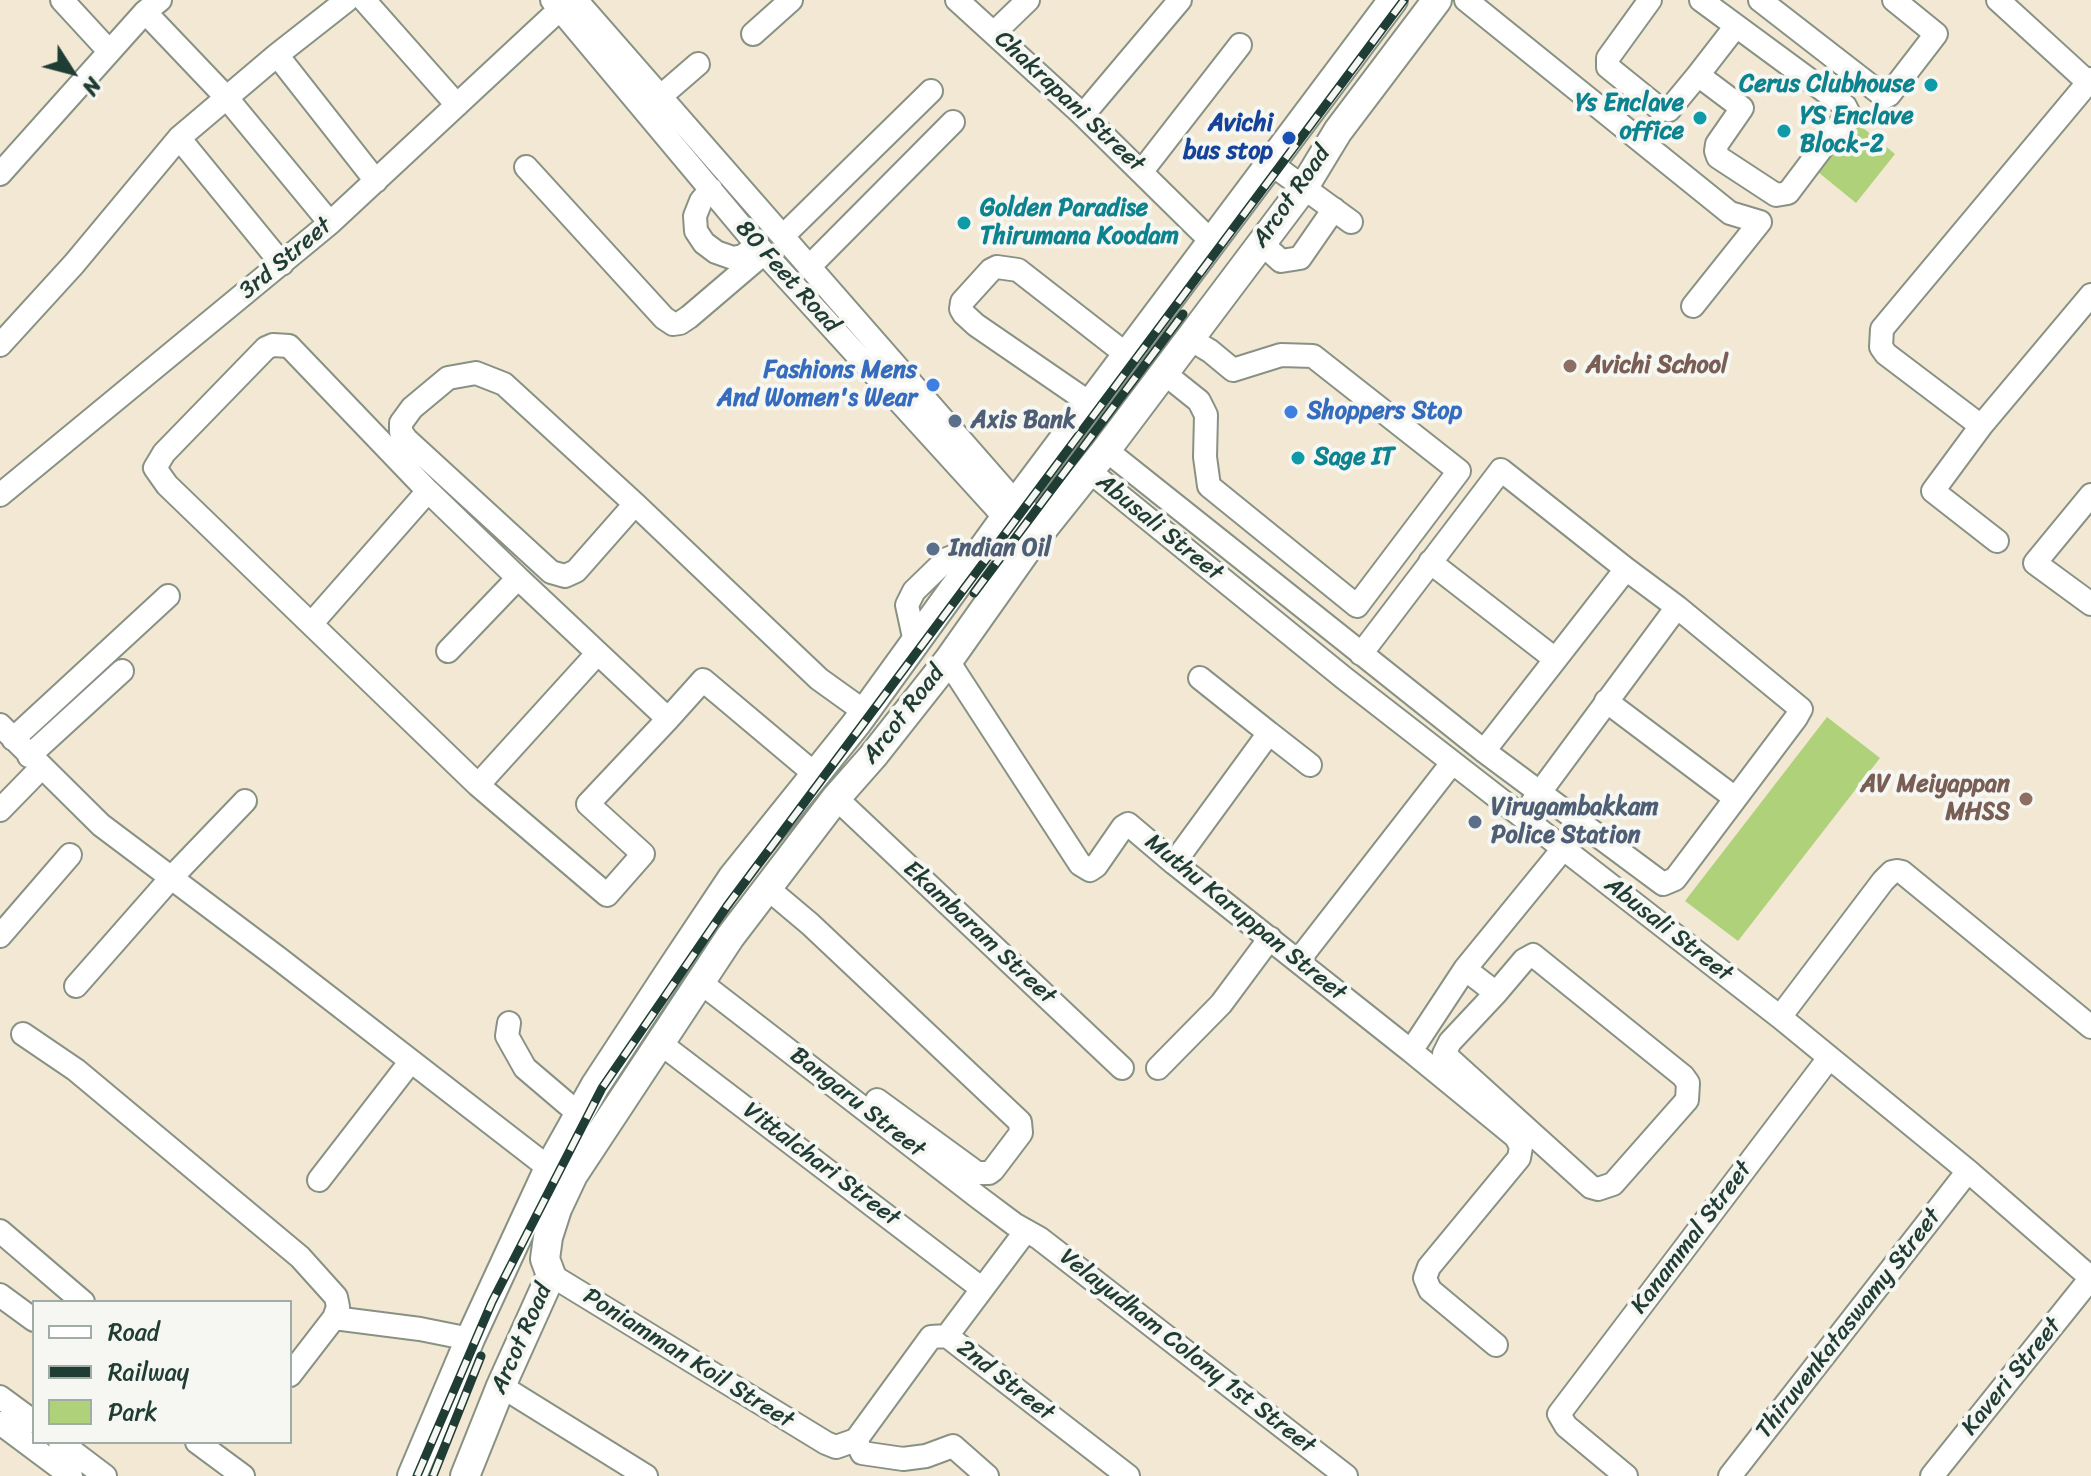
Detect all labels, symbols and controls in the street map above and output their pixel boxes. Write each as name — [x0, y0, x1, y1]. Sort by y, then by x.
street label: Chakrapani Street — [988, 25, 1150, 179]
north arrow — [32, 32, 112, 112]
text: N — [72, 69, 112, 104]
place label: Cerus Clubhouse — [1739, 71, 1915, 99]
marker: Cerus Clubhouse — [1922, 76, 1940, 94]
place label: Ys Enclave office — [1575, 90, 1684, 146]
place label: YS Enclave Block-2 — [1800, 103, 1914, 159]
marker: Ys Enclave office — [1691, 109, 1709, 127]
place label: Avichi bus stop — [1183, 110, 1273, 166]
marker: YS Enclave Block-2 — [1775, 122, 1793, 140]
marker: Avichi bus stop — [1280, 129, 1298, 147]
street label: Arcot Road — [1247, 141, 1337, 253]
place label: Golden Paradise Thirumana Koodam — [980, 195, 1179, 251]
street label: 3rd Street — [234, 212, 338, 306]
marker: Golden Paradise Thirumana Koodam — [955, 214, 973, 232]
street label: 80 Feet Road — [729, 215, 845, 339]
place label: Avichi School — [1586, 352, 1728, 380]
place label: Fashions Mens And Women's Wear — [717, 357, 917, 413]
marker: Avichi School — [1561, 357, 1579, 375]
marker: Fashions Mens And Women's Wear — [924, 376, 942, 394]
place label: Shoppers Stop — [1307, 398, 1462, 426]
marker: Shoppers Stop — [1282, 403, 1300, 421]
place label: Axis Bank — [971, 407, 1076, 435]
marker: Axis Bank — [946, 412, 964, 430]
place label: Sage IT — [1314, 444, 1395, 472]
marker: Sage IT — [1289, 449, 1307, 467]
street label: Abusali Street — [1090, 468, 1228, 588]
place label: Indian Oil — [949, 535, 1051, 563]
marker: Indian Oil — [924, 540, 942, 558]
street label: Arcot Road — [857, 660, 951, 770]
place label: AV Meiyappan MHSS — [1860, 771, 2010, 827]
marker: AV Meiyappan MHSS — [2017, 790, 2035, 808]
place label: Virugambakkam Police Station — [1491, 794, 1658, 850]
marker: Virugambakkam Police Station — [1466, 813, 1484, 831]
street label: Muthu Karuppan Street — [1139, 828, 1351, 1008]
street label: Ekambaram Street — [897, 855, 1061, 1011]
street label: Abusali Street — [1598, 871, 1738, 989]
street label: Bangaru Street — [784, 1041, 930, 1165]
street label: Vittalchari Street — [737, 1097, 905, 1233]
street label: Kanammal Street — [1625, 1156, 1759, 1320]
street label: Thiruvenkataswamy Street — [1750, 1203, 1948, 1445]
street label: Velayudham Colony 1st Street — [1054, 1243, 1320, 1461]
street label: Arcot Road — [485, 1280, 559, 1398]
street label: Poniamman Koil Street — [577, 1282, 799, 1436]
legend — [32, 1300, 292, 1444]
text: Road — [108, 1311, 159, 1353]
street label: Kaveri Street — [1956, 1313, 2068, 1441]
street label: 2nd Street — [951, 1334, 1059, 1428]
text: Railway — [108, 1351, 189, 1393]
text: Park — [108, 1391, 157, 1433]

